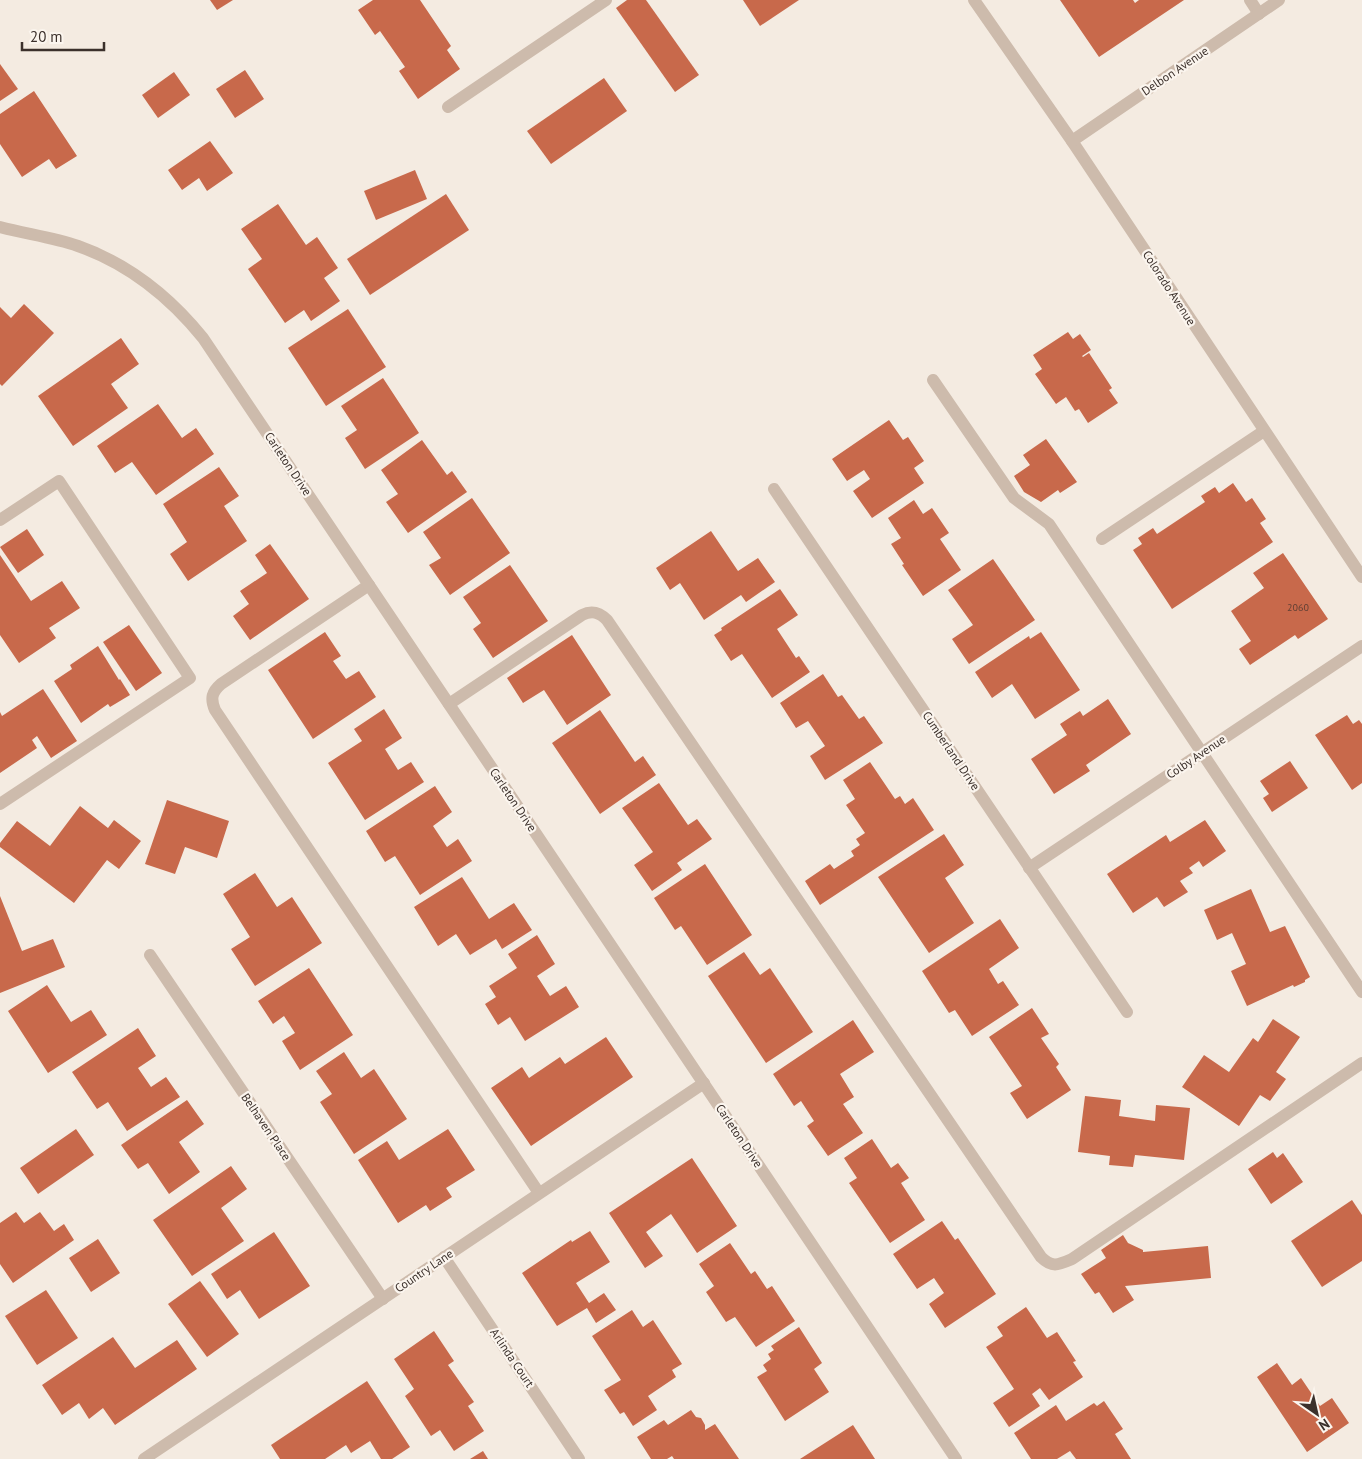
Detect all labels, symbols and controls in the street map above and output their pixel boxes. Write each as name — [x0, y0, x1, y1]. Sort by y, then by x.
scale bar — [22, 20, 105, 52]
text: 20 m — [30, 27, 63, 46]
street label: Delbon Avenue — [1139, 43, 1211, 98]
street label: Colorado Avenue — [1140, 248, 1199, 328]
street label: Carleton Drive — [262, 429, 315, 498]
house number: 2060 — [1287, 601, 1309, 614]
street label: Cumberland Drive — [919, 708, 983, 793]
street label: Colby Avenue — [1163, 731, 1228, 782]
street label: Carleton Drive — [487, 765, 540, 834]
street label: Belhaven Place — [238, 1090, 294, 1163]
street label: Carleton Drive — [713, 1101, 766, 1170]
street label: Country Lane — [392, 1246, 456, 1296]
street label: Arlinda Court — [487, 1325, 538, 1390]
north arrow — [1292, 1389, 1342, 1439]
text: N — [1315, 1415, 1333, 1435]

